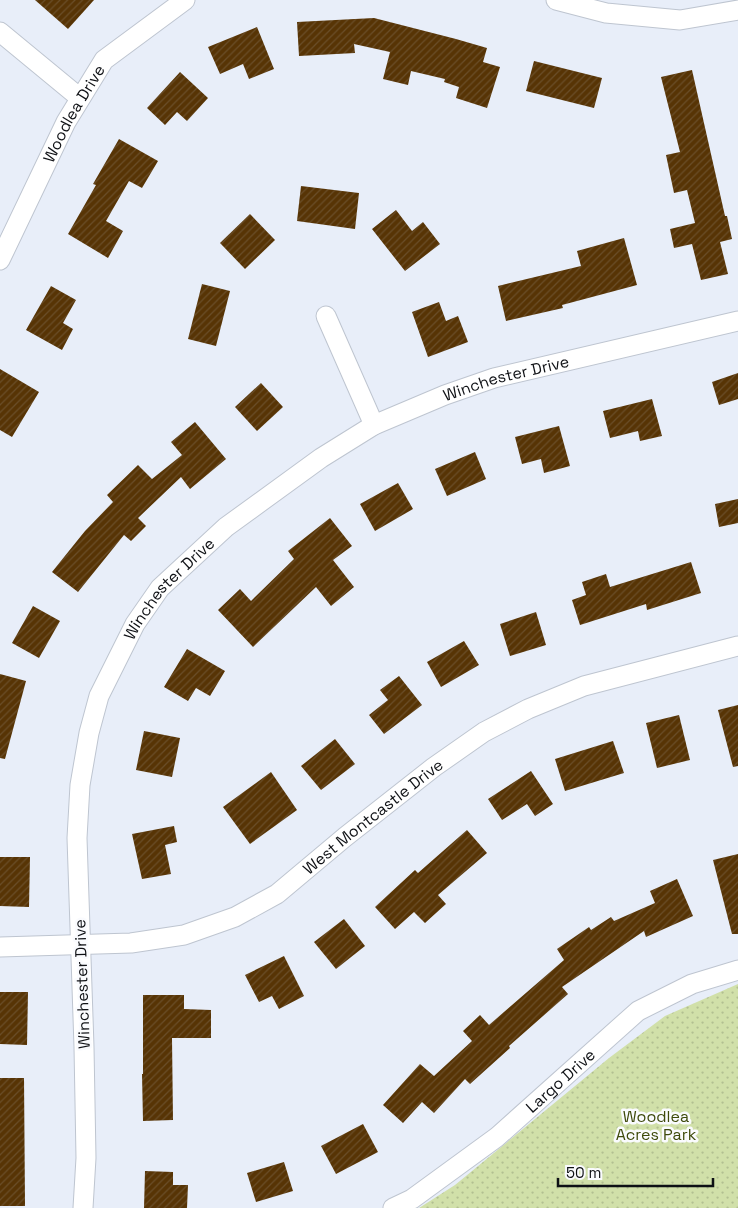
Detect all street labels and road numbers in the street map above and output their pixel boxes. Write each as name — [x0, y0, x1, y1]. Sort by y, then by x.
street label: Woodlea Drive — [38, 61, 109, 166]
street label: Winchester Drive — [440, 350, 571, 405]
street label: Winchester Drive — [118, 533, 219, 643]
street label: West Montcastle Drive — [298, 754, 447, 879]
street label: Winchester Drive — [69, 919, 95, 1049]
street label: Largo Drive — [521, 1044, 599, 1117]

